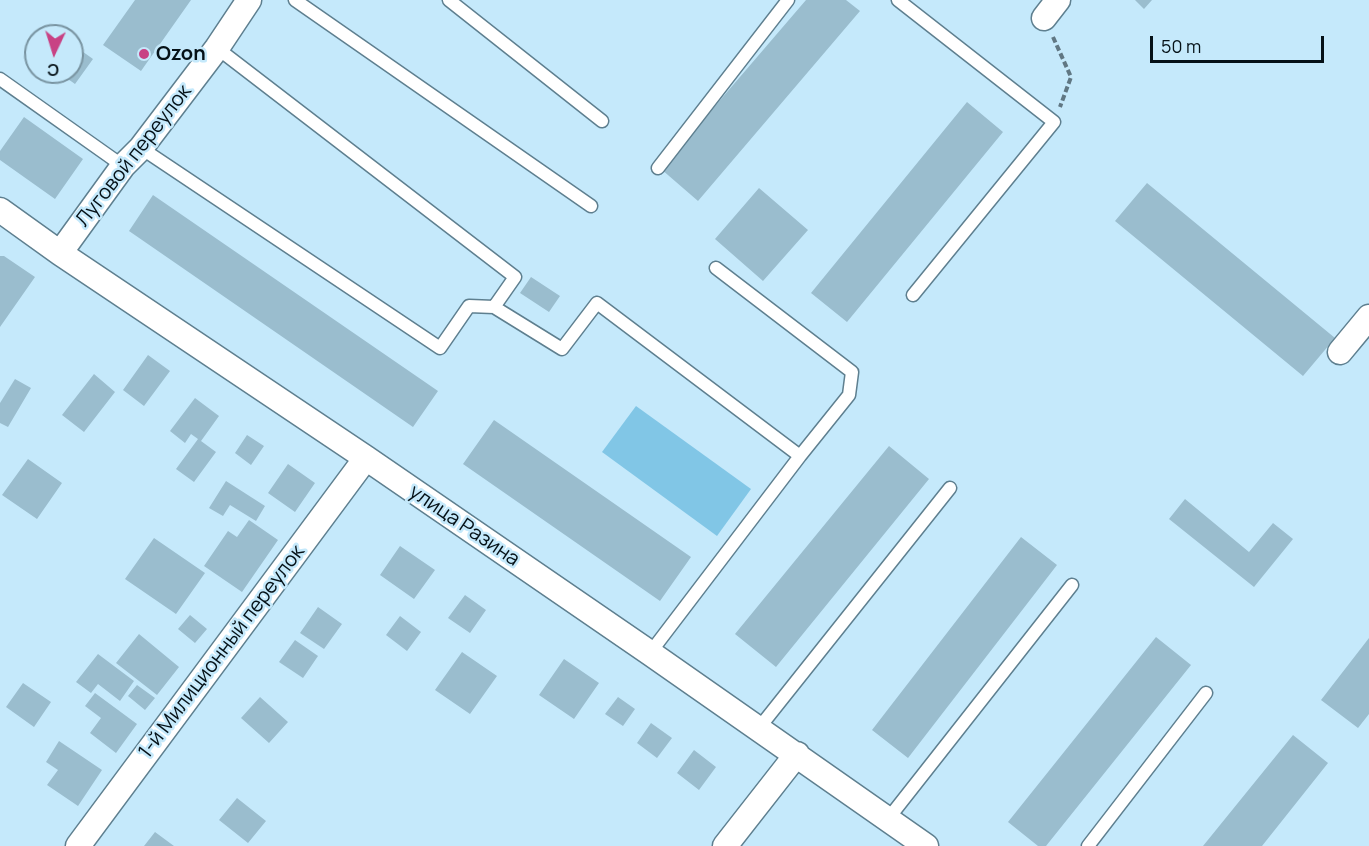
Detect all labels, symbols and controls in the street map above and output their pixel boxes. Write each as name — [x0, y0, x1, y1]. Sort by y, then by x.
north arrow — [24, 24, 84, 84]
scale bar — [1153, 24, 1327, 62]
text: 50 m — [1161, 34, 1201, 58]
place label: Ozon — [156, 42, 206, 66]
marker: Ozon — [137, 47, 151, 61]
text: С — [46, 59, 60, 81]
street label: Луговой переулок — [71, 80, 197, 232]
street label: улица Разина — [404, 480, 524, 572]
street label: 1-й Милиционный переулок — [134, 541, 310, 763]

